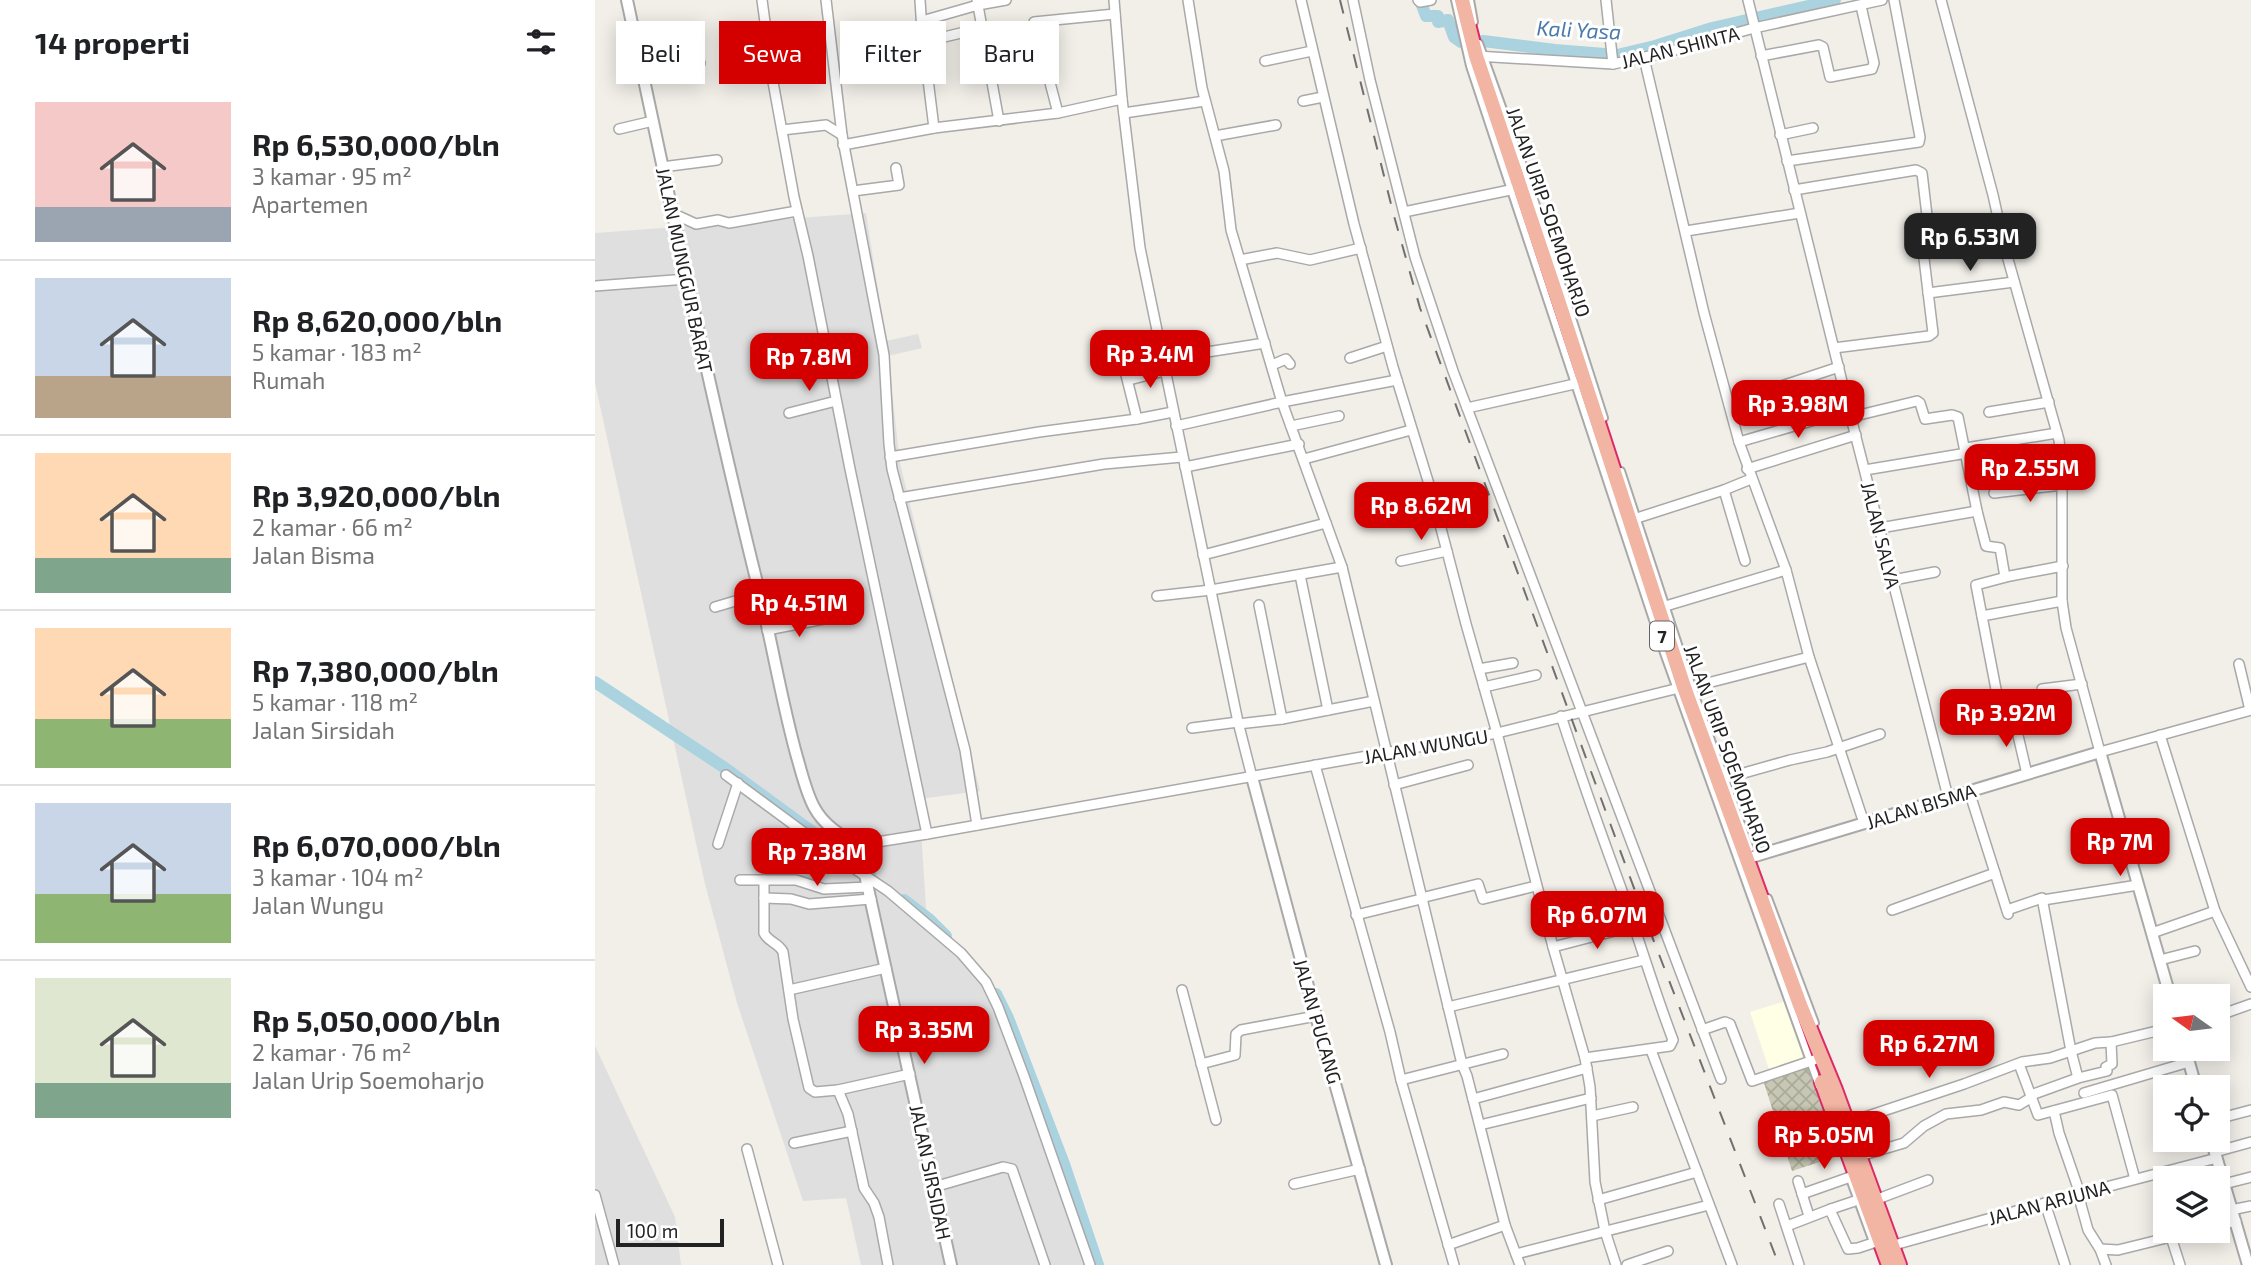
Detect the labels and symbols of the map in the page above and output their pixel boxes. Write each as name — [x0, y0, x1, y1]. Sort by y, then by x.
water label: Kali Yasa — [1536, 14, 1622, 44]
street label: JALAN SHINTA — [1619, 21, 1742, 73]
street label: JALAN URIP SOEMOHARJO — [1502, 104, 1596, 320]
street label: JALAN MUNGGUR BARAT — [652, 165, 718, 375]
pin: Rp 6.53M — [1898, 214, 2042, 273]
pin: Rp 3.4M — [1085, 330, 1215, 390]
pin: Rp 7.8M — [744, 334, 874, 393]
pin: Rp 3.98M — [1726, 380, 1870, 440]
pin: Rp 2.55M — [1958, 444, 2102, 504]
street label: JALAN SALYA — [1857, 479, 1905, 591]
pin: Rp 8.62M — [1349, 482, 1493, 542]
pin: Rp 4.51M — [727, 580, 871, 639]
road number: 7 — [1650, 622, 1674, 650]
street label: JALAN URIP SOEMOHARJO — [1679, 641, 1777, 857]
pin: Rp 3.92M — [1934, 690, 2078, 749]
street label: JALAN WUNGU — [1362, 724, 1490, 768]
street label: JALAN BISMA — [1863, 778, 1979, 834]
pin: Rp 7M — [2071, 818, 2169, 878]
pin: Rp 7.38M — [745, 828, 889, 888]
pin: Rp 6.07M — [1525, 892, 1669, 951]
street label: JALAN PUCANG — [1289, 956, 1347, 1086]
north arrow — [2153, 984, 2229, 1060]
pin: Rp 3.35M — [852, 1006, 996, 1066]
pin: Rp 6.27M — [1857, 1020, 2001, 1080]
street label: JALAN SIRSIDAH — [905, 1102, 957, 1242]
pin: Rp 5.05M — [1752, 1112, 1896, 1171]
street label: JALAN ARJUNA — [1986, 1175, 2112, 1229]
scale bar — [616, 1216, 725, 1248]

